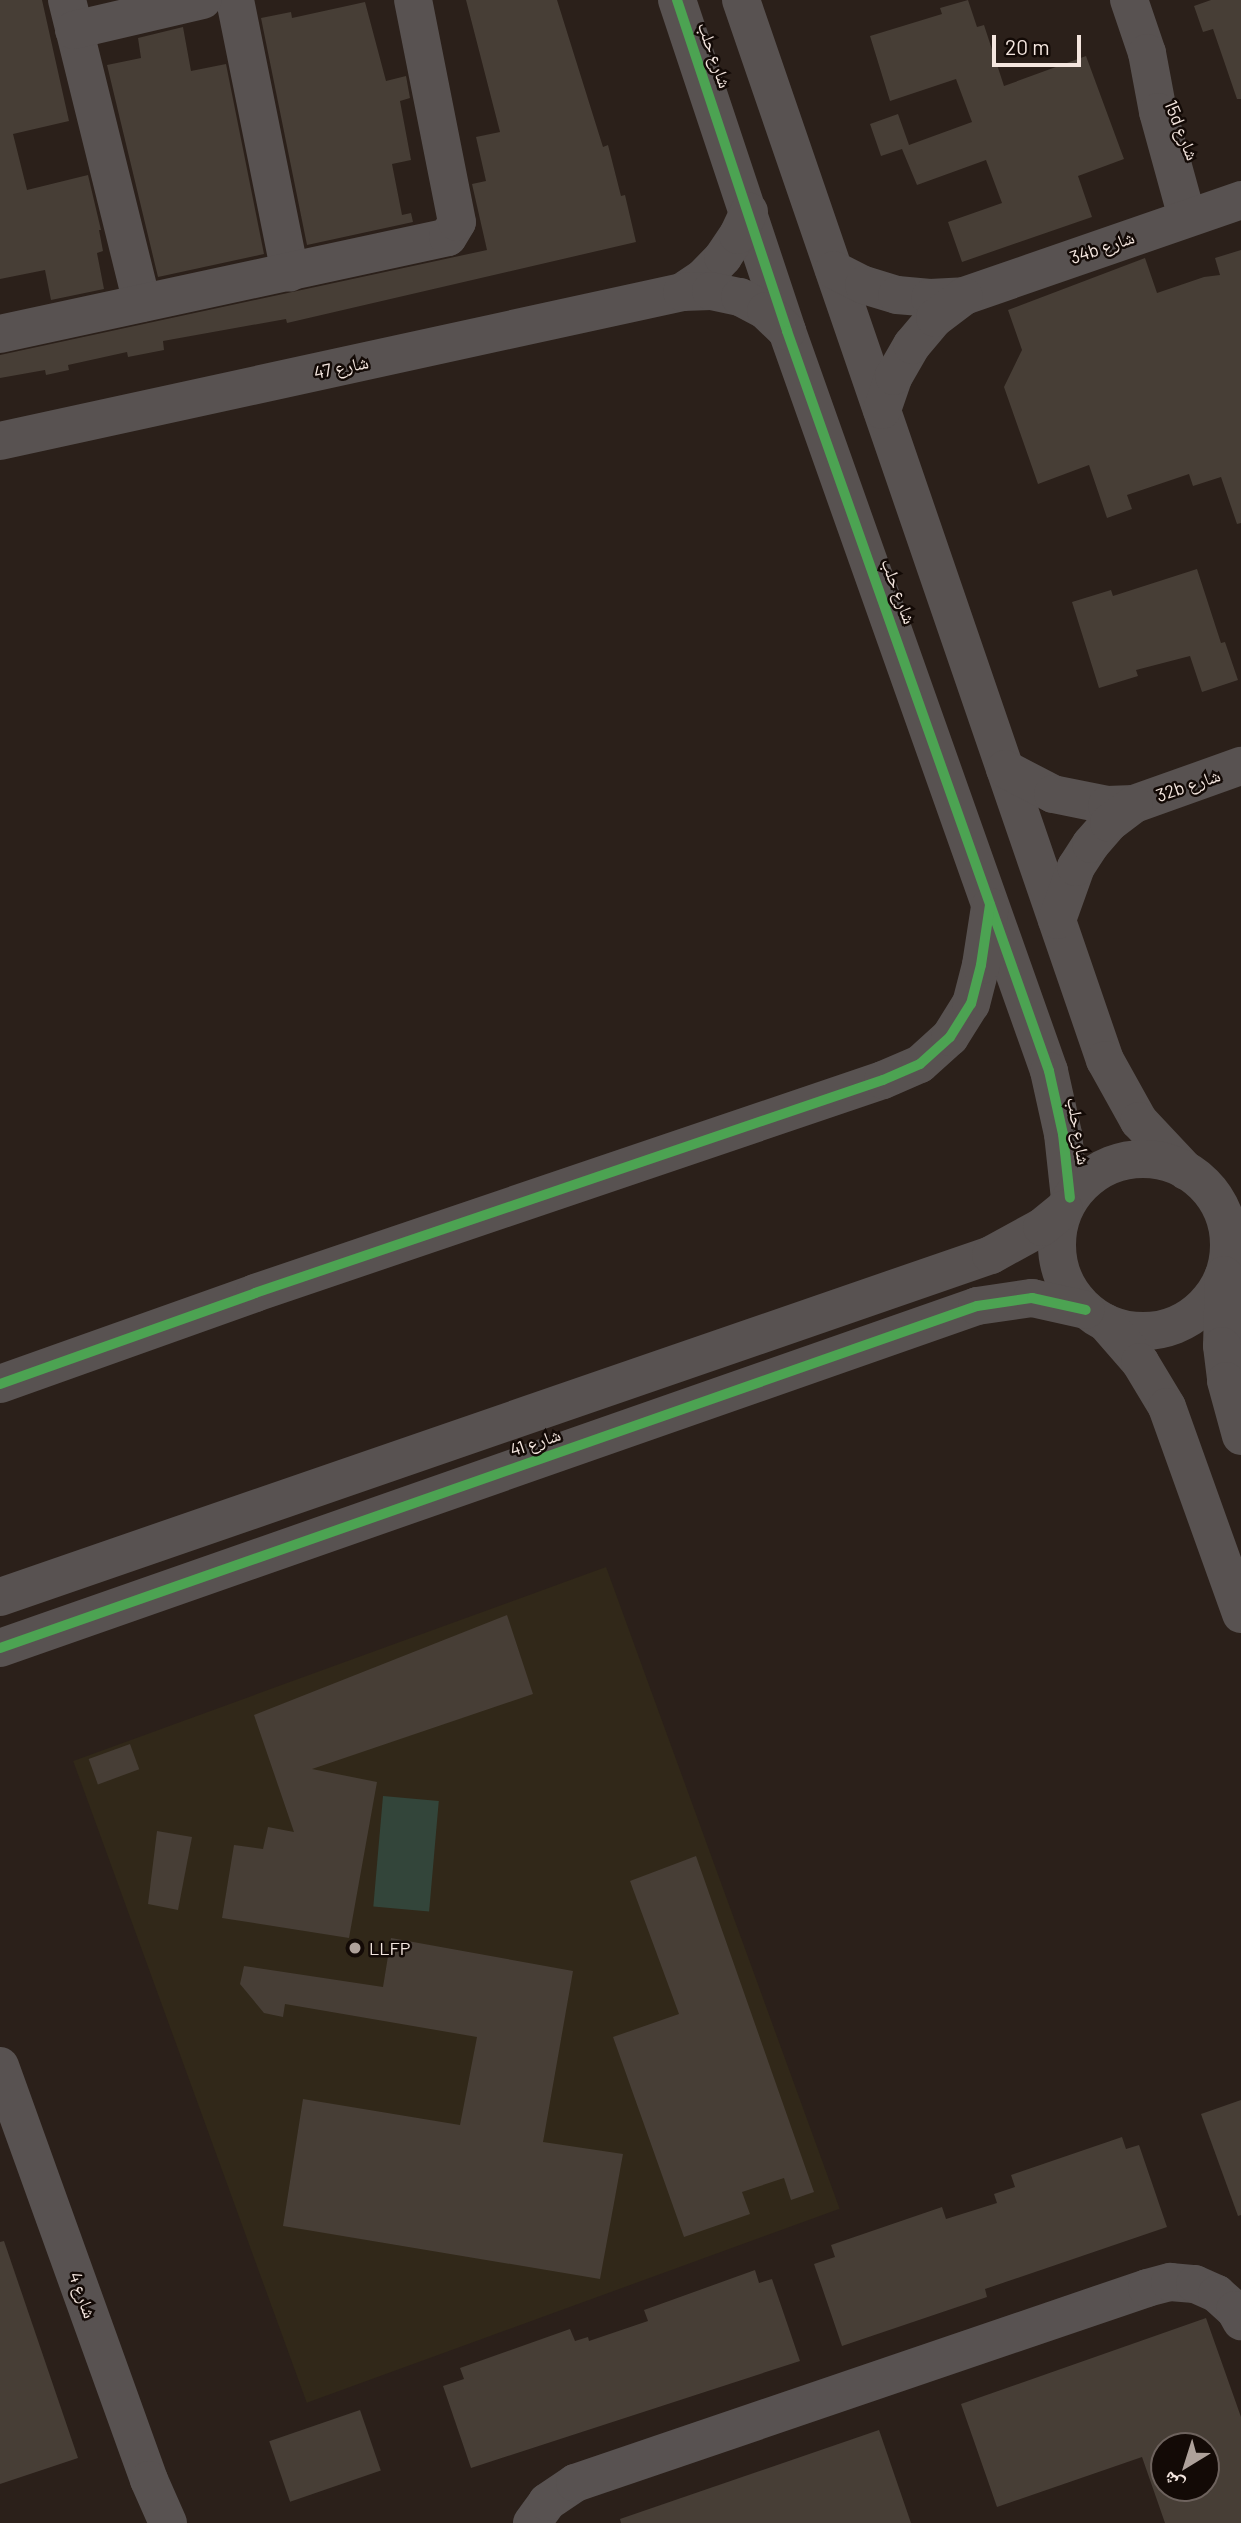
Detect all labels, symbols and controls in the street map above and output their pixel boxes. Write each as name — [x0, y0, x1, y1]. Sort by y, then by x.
street label: شارع حلب — [694, 19, 736, 91]
scale bar — [996, 21, 1085, 65]
text: 20 m — [1005, 34, 1050, 59]
street label: 15d شارع — [1160, 97, 1204, 163]
street label: 34b شارع — [1067, 226, 1137, 268]
street label: شارع 47 — [312, 351, 370, 383]
street label: شارع حلب — [877, 555, 921, 627]
street label: 32b شارع — [1153, 764, 1223, 806]
street label: شارع حلب — [1063, 1096, 1095, 1166]
street label: شارع 41 — [507, 1423, 563, 1461]
place label: LLFP — [369, 1937, 410, 1959]
marker: LLFP — [347, 1940, 363, 1956]
street label: شارع 4 — [65, 2269, 101, 2321]
north arrow — [1150, 2432, 1220, 2502]
text: ش — [1158, 2467, 1188, 2498]

